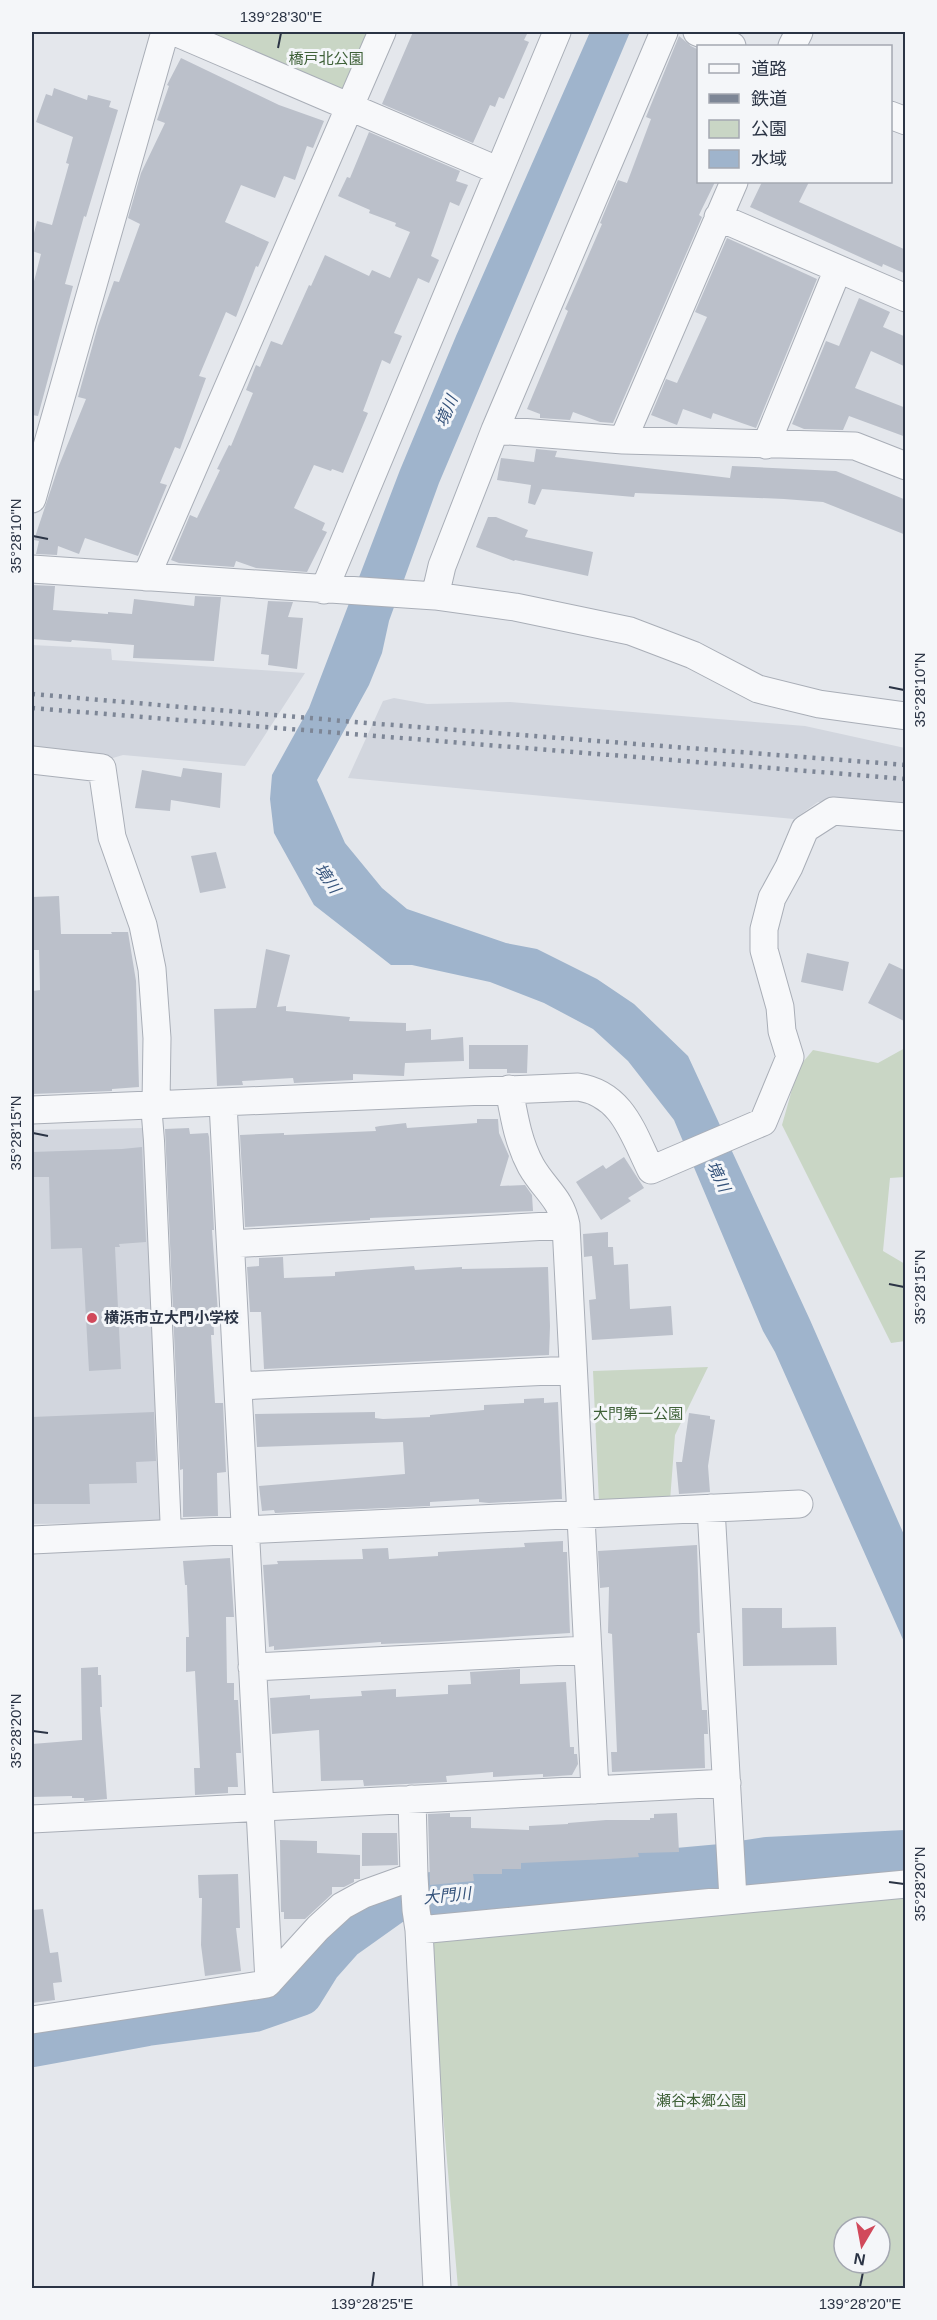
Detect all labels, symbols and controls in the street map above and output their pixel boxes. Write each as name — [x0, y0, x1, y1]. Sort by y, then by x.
text: 139°28'30"E — [240, 8, 322, 25]
legend — [697, 45, 892, 183]
park label: 橋戸北公園 — [288, 50, 364, 67]
text: 道路 — [751, 59, 787, 79]
text: 鉄道 — [751, 89, 787, 109]
text: 公園 — [751, 119, 787, 139]
text: 水域 — [751, 149, 787, 169]
water label: 境川 — [432, 391, 461, 429]
text: 35°28'10"N — [7, 498, 24, 574]
text: 35°28'10"N — [911, 652, 928, 728]
water label: 境川 — [312, 860, 345, 898]
text: 35°28'15"N — [7, 1095, 24, 1171]
water label: 境川 — [704, 1158, 734, 1196]
text: 35°28'15"N — [911, 1249, 928, 1325]
place label: 横浜市立大門小学校 — [104, 1309, 239, 1326]
marker: 横浜市立大門小学校 — [85, 1311, 99, 1325]
park label: 大門第一公園 — [593, 1405, 683, 1422]
text: 35°28'20"N — [7, 1693, 24, 1769]
text: 35°28'20"N — [911, 1846, 928, 1922]
water label: 大門川 — [422, 1884, 474, 1906]
park label: 瀬谷本郷公園 — [656, 2092, 746, 2109]
north arrow — [832, 2215, 892, 2275]
text: N — [852, 2250, 867, 2269]
text: 139°28'25"E — [331, 2295, 413, 2312]
text: 139°28'20"E — [819, 2295, 901, 2312]

